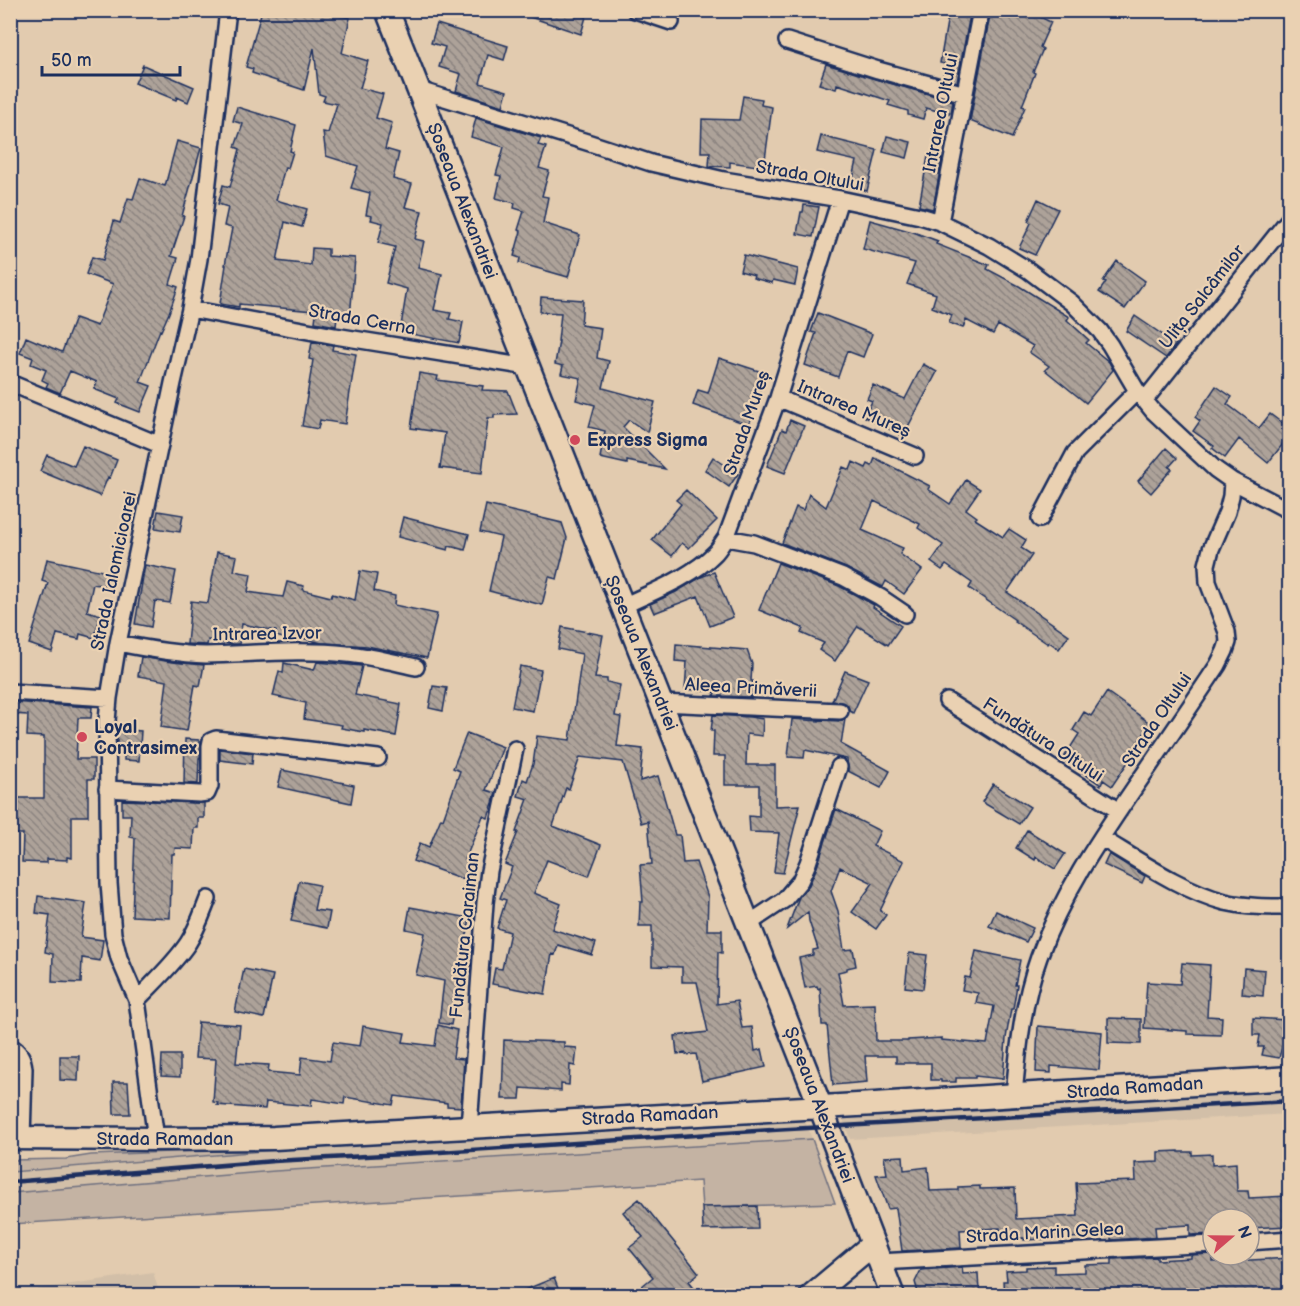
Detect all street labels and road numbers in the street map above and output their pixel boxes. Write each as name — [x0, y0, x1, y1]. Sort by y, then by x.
street label: Intrarea Oltului — [919, 52, 963, 174]
street label: Șoseaua Alexandriei — [423, 120, 501, 282]
street label: Strada Oltului — [754, 156, 866, 196]
street label: Ulița Salcâmilor — [1155, 240, 1249, 353]
street label: Strada Cerna — [307, 300, 417, 340]
street label: Strada Mureș — [719, 368, 775, 478]
street label: Intrarea Mureș — [794, 376, 914, 442]
street label: Strada Ialomicioarei — [87, 489, 141, 653]
street label: Șoseaua Alexandriei — [600, 572, 682, 734]
street label: Intrarea Izvor — [212, 623, 322, 645]
street label: Strada Oltului — [1118, 669, 1196, 771]
street label: Aleea Primăverii — [684, 674, 818, 702]
street label: Fundătura Oltului — [979, 693, 1107, 787]
street label: Fundătura Caraiman — [446, 851, 484, 1019]
street label: Șoseaua Alexandriei — [780, 1024, 858, 1186]
street label: Strada Ramadan — [1066, 1073, 1204, 1103]
street label: Strada Ramadan — [581, 1102, 719, 1130]
street label: Strada Ramadan — [97, 1129, 233, 1150]
street label: Strada Marin Gelea — [965, 1218, 1125, 1248]

